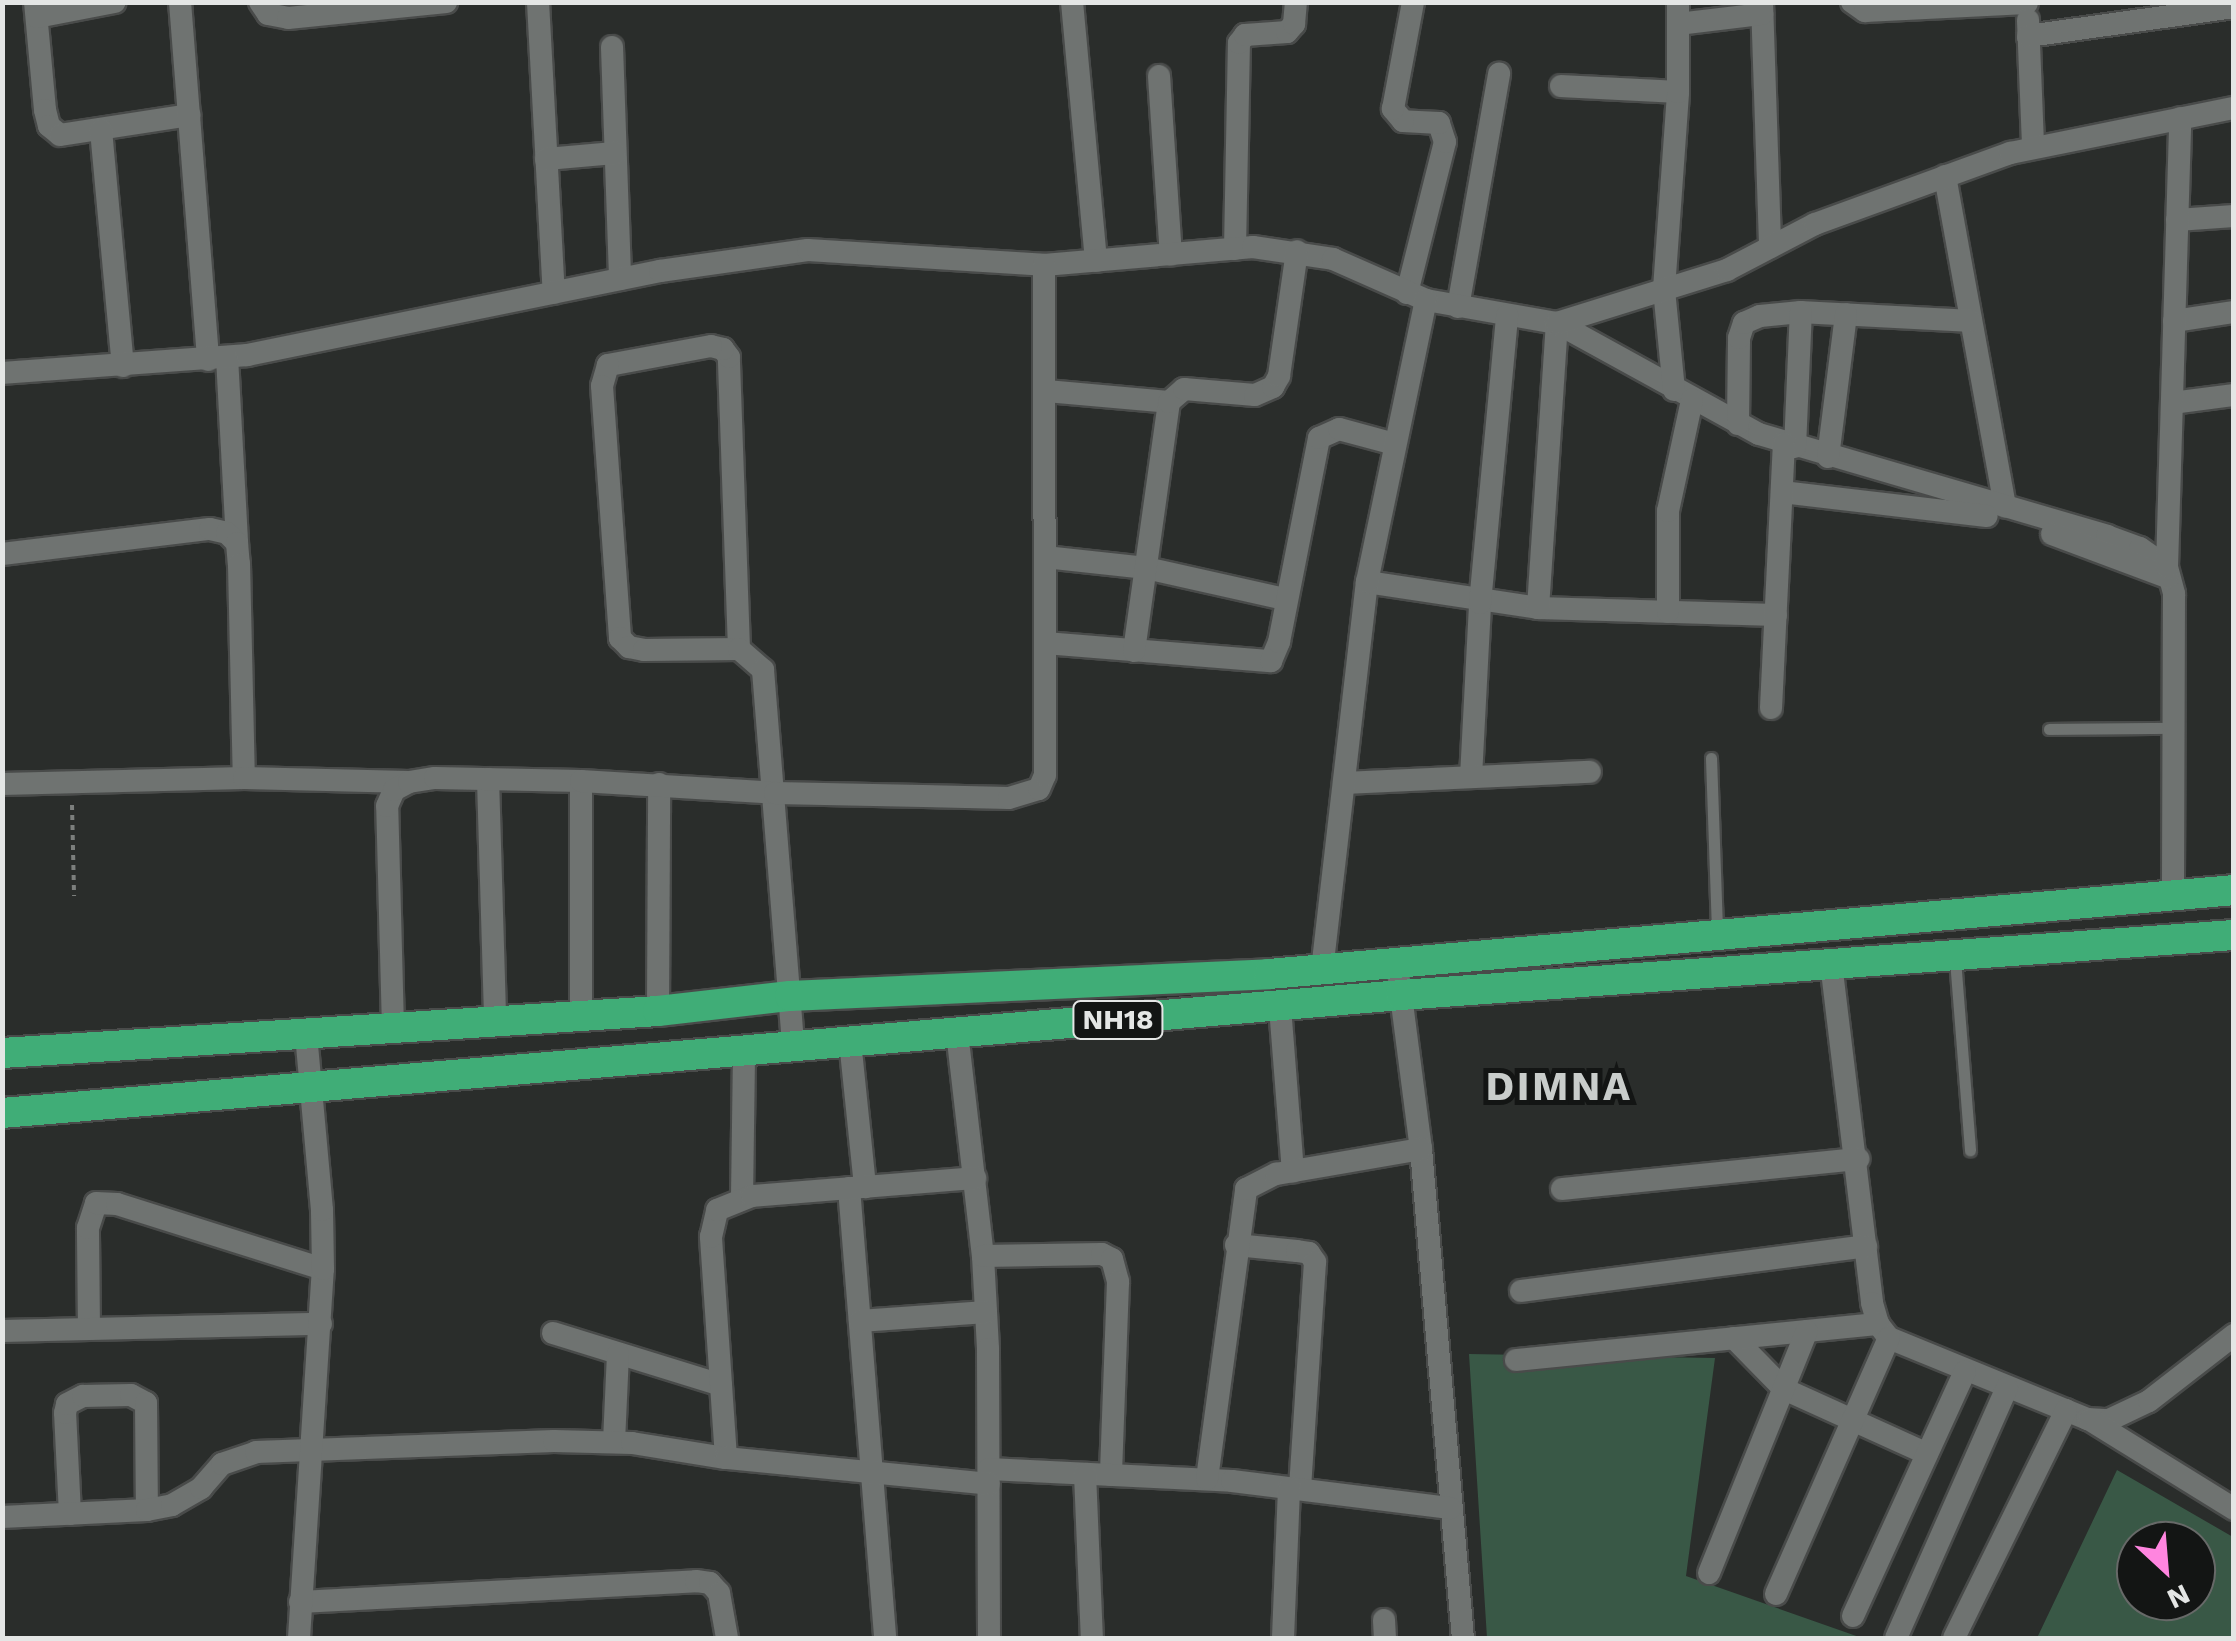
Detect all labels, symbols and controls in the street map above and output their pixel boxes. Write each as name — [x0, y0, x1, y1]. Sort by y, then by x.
road number: NH18 — [1070, 997, 1166, 1043]
district label: DIMNA — [1485, 1063, 1633, 1111]
north arrow — [2116, 1521, 2216, 1621]
text: N — [2162, 1577, 2195, 1616]

